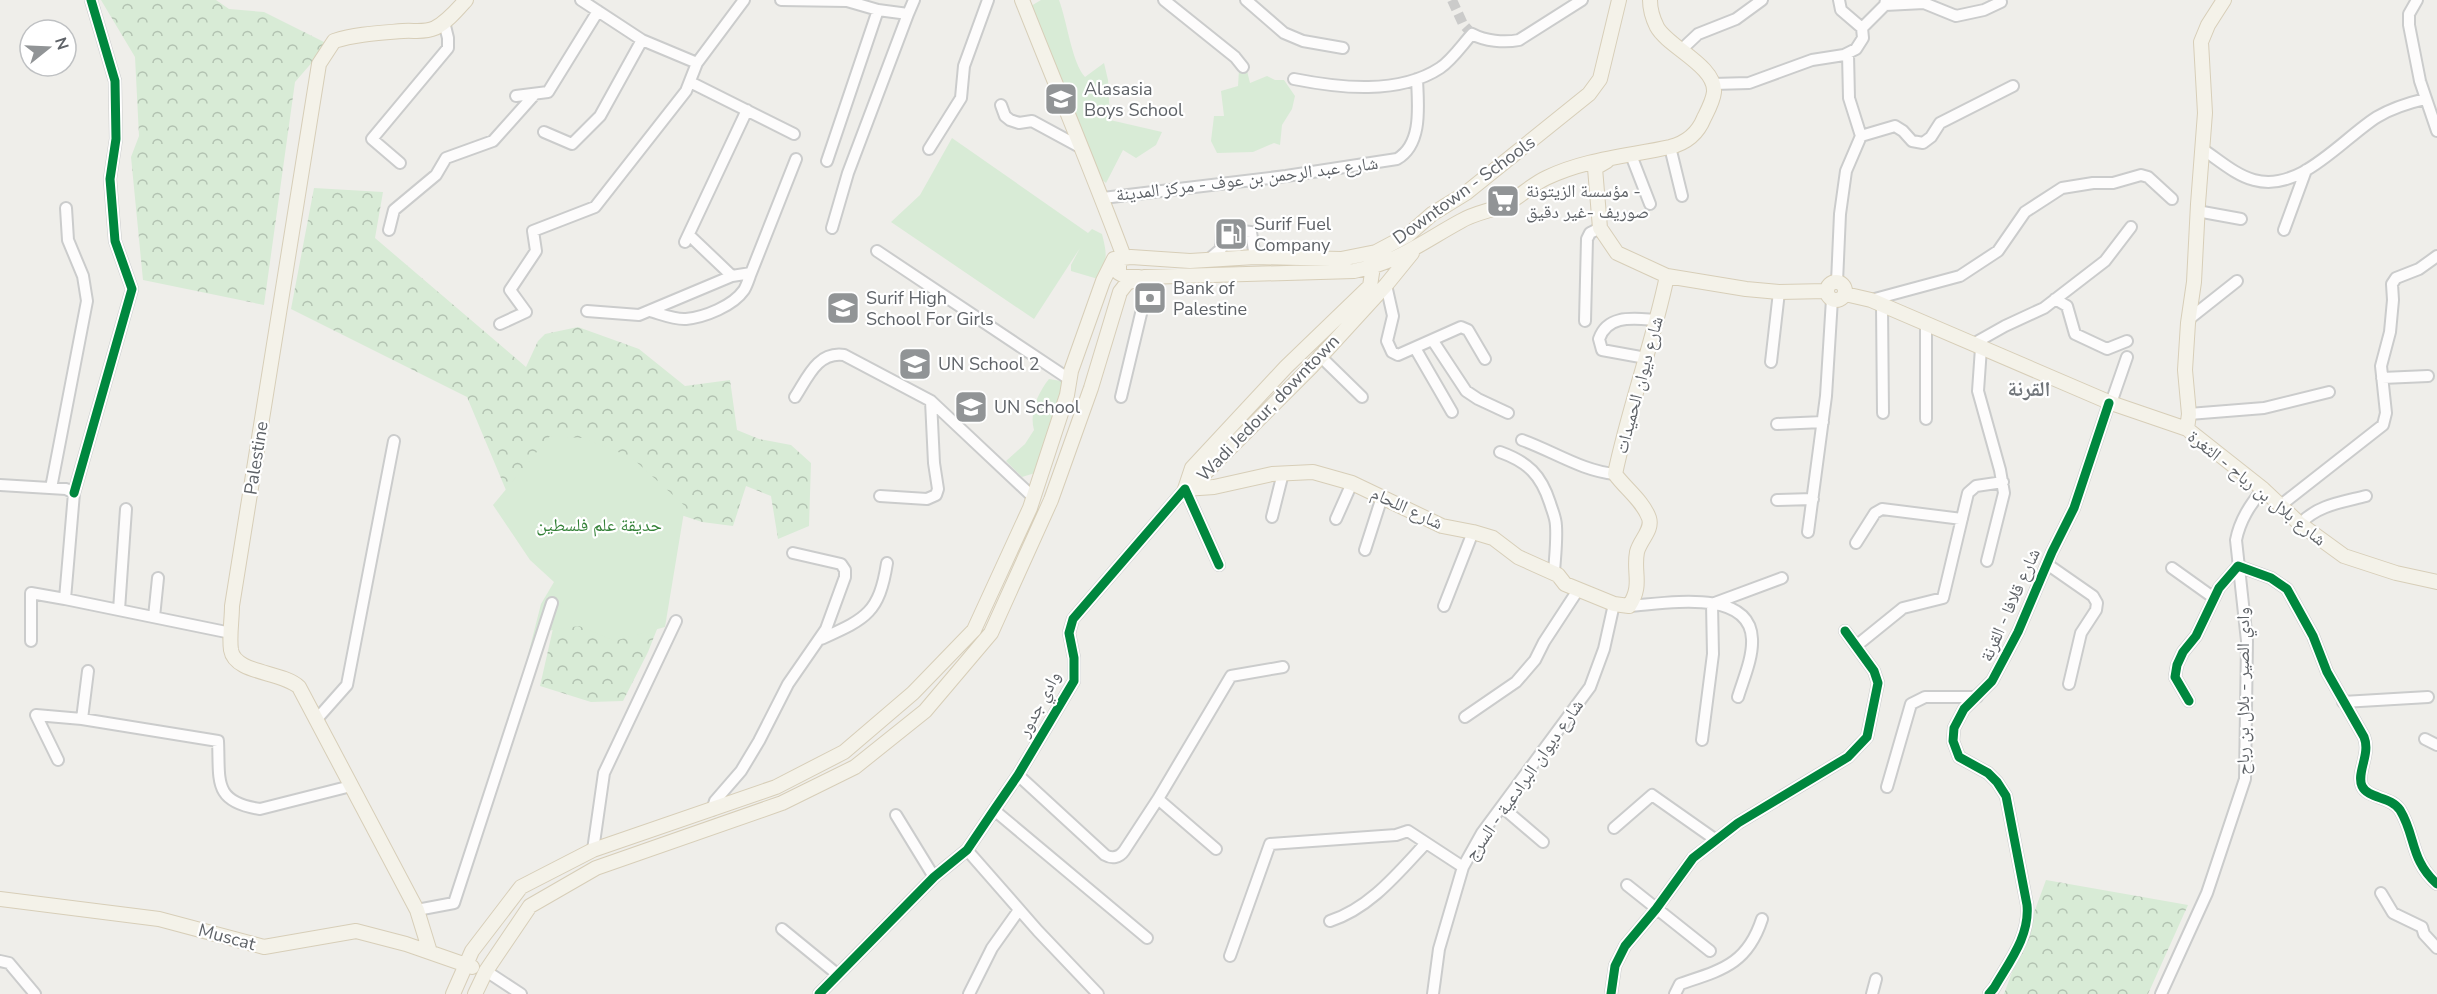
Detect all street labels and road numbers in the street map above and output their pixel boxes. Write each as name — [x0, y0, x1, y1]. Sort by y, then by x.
street label: Downtown - Schools — [1388, 130, 1540, 250]
street label: شارع عبد الرحمن بن عوف - مركز المدينة — [1115, 151, 1379, 207]
street label: شارع ديوان الحميدات — [1609, 314, 1669, 456]
street label: Wadi Jedour, downtown — [1191, 329, 1345, 487]
street label: Palestine — [238, 419, 274, 497]
street label: شارع بلال بن رباح - الثغرة — [2183, 425, 2331, 551]
street label: شارع اللحام — [1367, 481, 1447, 535]
street label: شارع قلافا - القرنة — [1974, 544, 2046, 666]
street label: وادي الصير - بلال بن رباح — [2231, 607, 2258, 775]
street label: وادي جدور — [1011, 667, 1069, 743]
street label: شارع ديوان البرادعية - السرج — [1459, 694, 1589, 866]
street label: Muscat — [196, 918, 259, 956]

